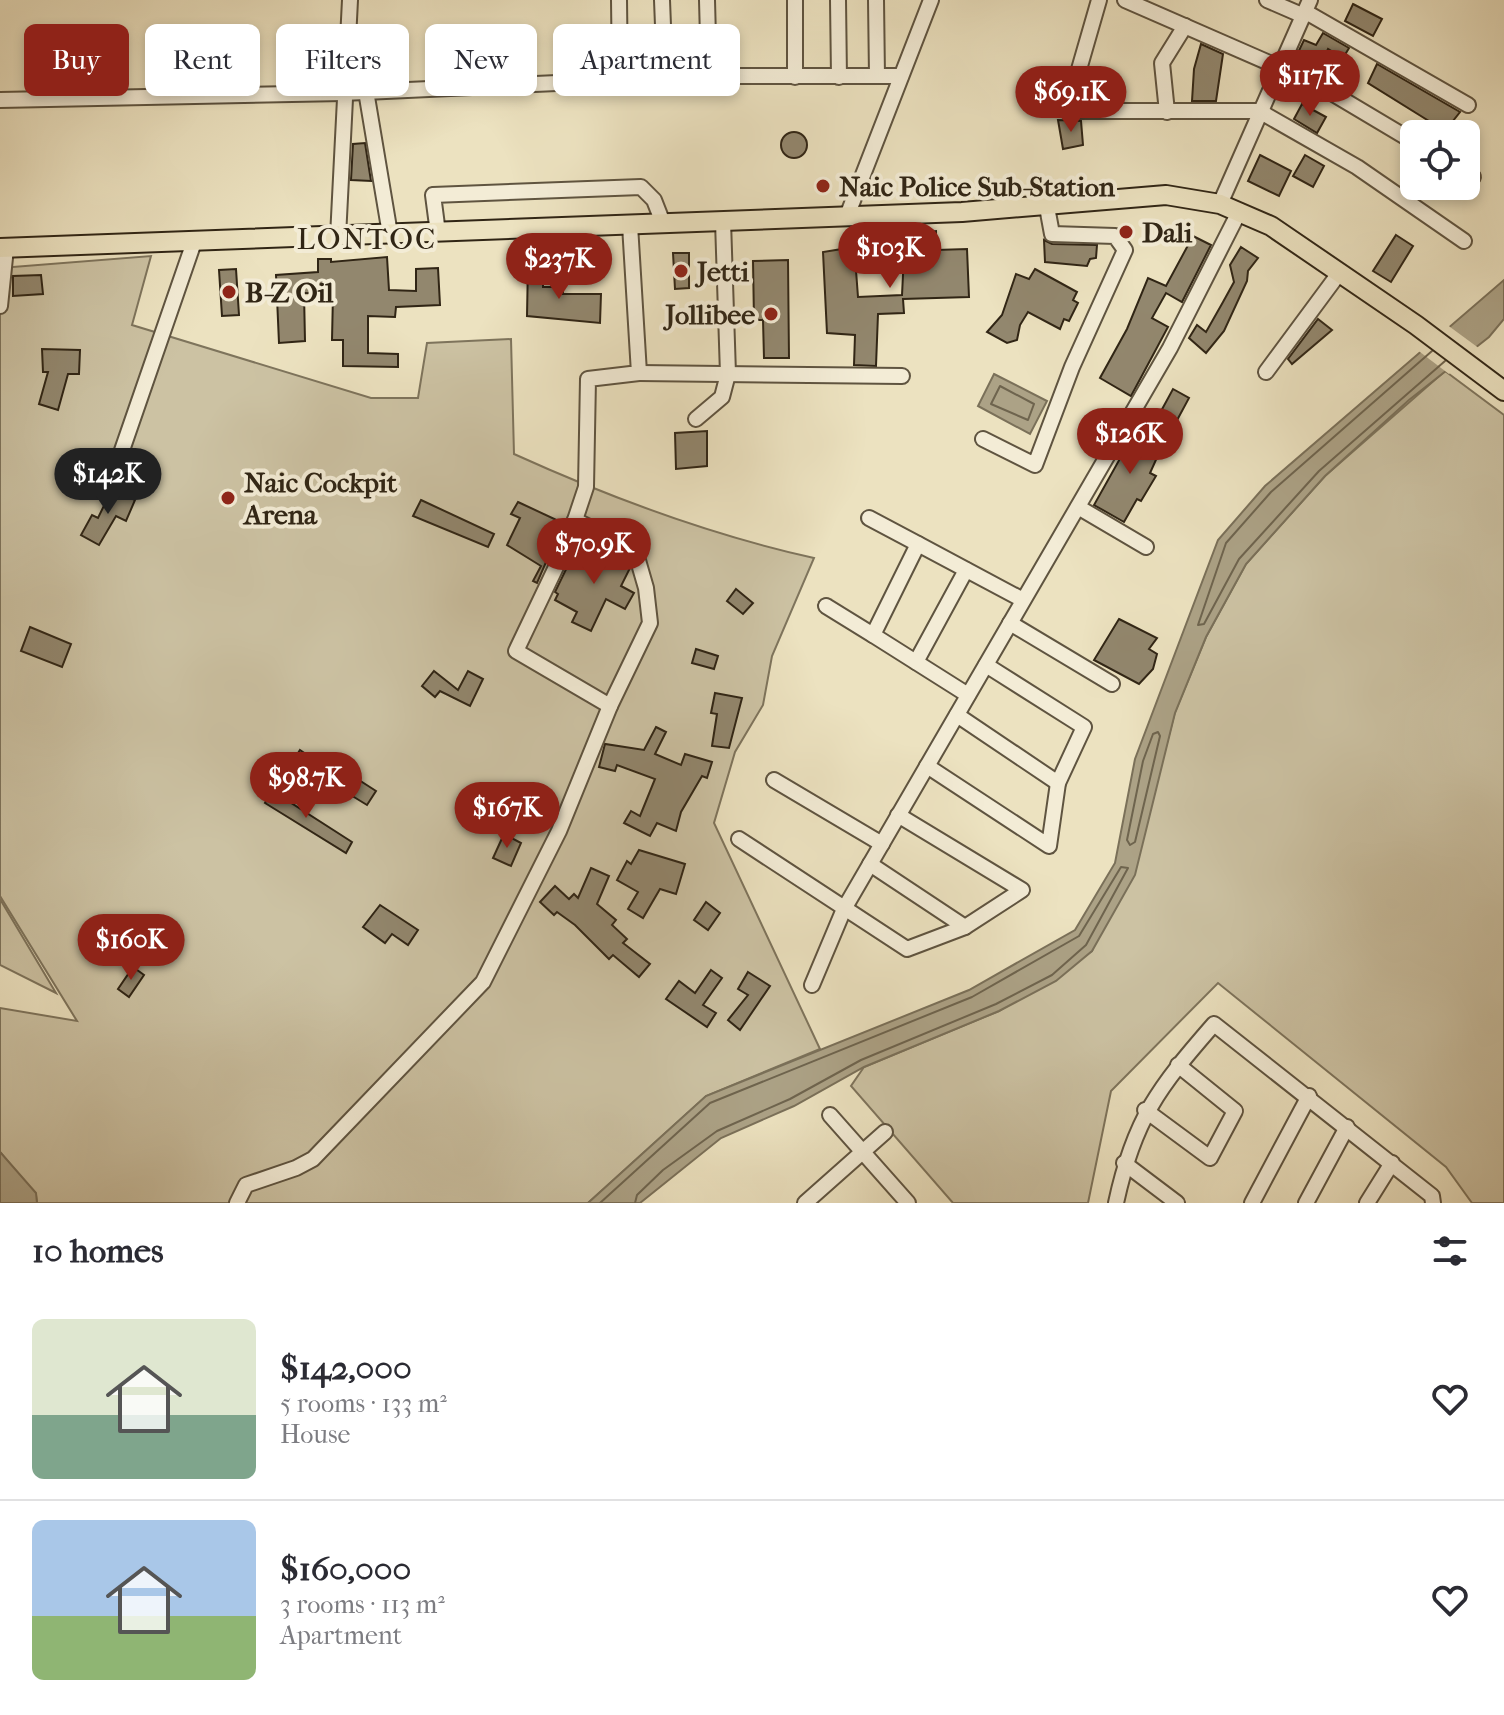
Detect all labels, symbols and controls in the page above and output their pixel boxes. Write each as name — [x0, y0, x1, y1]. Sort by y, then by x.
chip: Buy — [24, 24, 129, 96]
chip: Rent — [145, 24, 260, 96]
chip: Filters — [276, 24, 409, 96]
chip: New — [425, 24, 537, 96]
chip: Apartment — [553, 24, 740, 96]
pin: $117K — [1254, 50, 1366, 118]
text: $117K — [1278, 60, 1342, 91]
pin: $69.1K — [1006, 66, 1136, 134]
text: $69.1K — [1033, 76, 1109, 107]
map controls — [1400, 120, 1480, 200]
button: locate — [1400, 120, 1480, 200]
place label: Naic Police Sub-Station — [839, 170, 1116, 203]
marker: Naic Police Sub-Station — [814, 177, 832, 195]
place label: Dali — [1142, 216, 1193, 249]
district label: LONTOC — [297, 222, 437, 257]
pin: $103K — [834, 222, 946, 290]
marker: Dali — [1117, 223, 1135, 241]
text: $103K — [856, 232, 924, 263]
pin: $237K — [503, 233, 615, 301]
text: $237K — [524, 243, 594, 274]
place label: Jetti — [694, 255, 750, 288]
marker: Jetti — [672, 262, 690, 280]
place label: B-Z Oil — [245, 276, 334, 309]
marker: B-Z Oil — [220, 283, 238, 301]
place label: Jollibee — [662, 298, 755, 331]
marker: Jollibee — [762, 305, 780, 323]
pin: $126K — [1074, 408, 1186, 476]
text: $126K — [1095, 418, 1165, 449]
pin: $142K — [52, 448, 164, 516]
text: $142K — [72, 458, 144, 489]
place label: Naic Cockpit Arena — [242, 466, 398, 531]
marker: Naic Cockpit Arena — [219, 489, 237, 507]
pin: $70.9K — [529, 518, 659, 586]
text: $70.9K — [555, 528, 633, 559]
pin: $98.7K — [241, 752, 371, 820]
text: $98.7K — [268, 762, 344, 793]
pin: $167K — [451, 782, 563, 850]
text: $167K — [473, 792, 541, 823]
pin: $160K — [75, 914, 187, 982]
text: $160K — [96, 924, 166, 955]
icon: filters — [1428, 1229, 1472, 1273]
text: 10 homes — [32, 1231, 163, 1271]
text: $142,000 — [280, 1348, 412, 1388]
icon: home — [96, 1351, 192, 1447]
icon: heart — [1428, 1377, 1472, 1421]
text: 5 rooms · 133 m² — [280, 1388, 447, 1419]
text: House — [280, 1419, 350, 1450]
text: $160,000 — [280, 1549, 411, 1589]
icon: home — [96, 1552, 192, 1648]
icon: heart — [1428, 1578, 1472, 1622]
text: 3 rooms · 113 m² — [280, 1589, 445, 1620]
text: Apartment — [280, 1620, 402, 1651]

